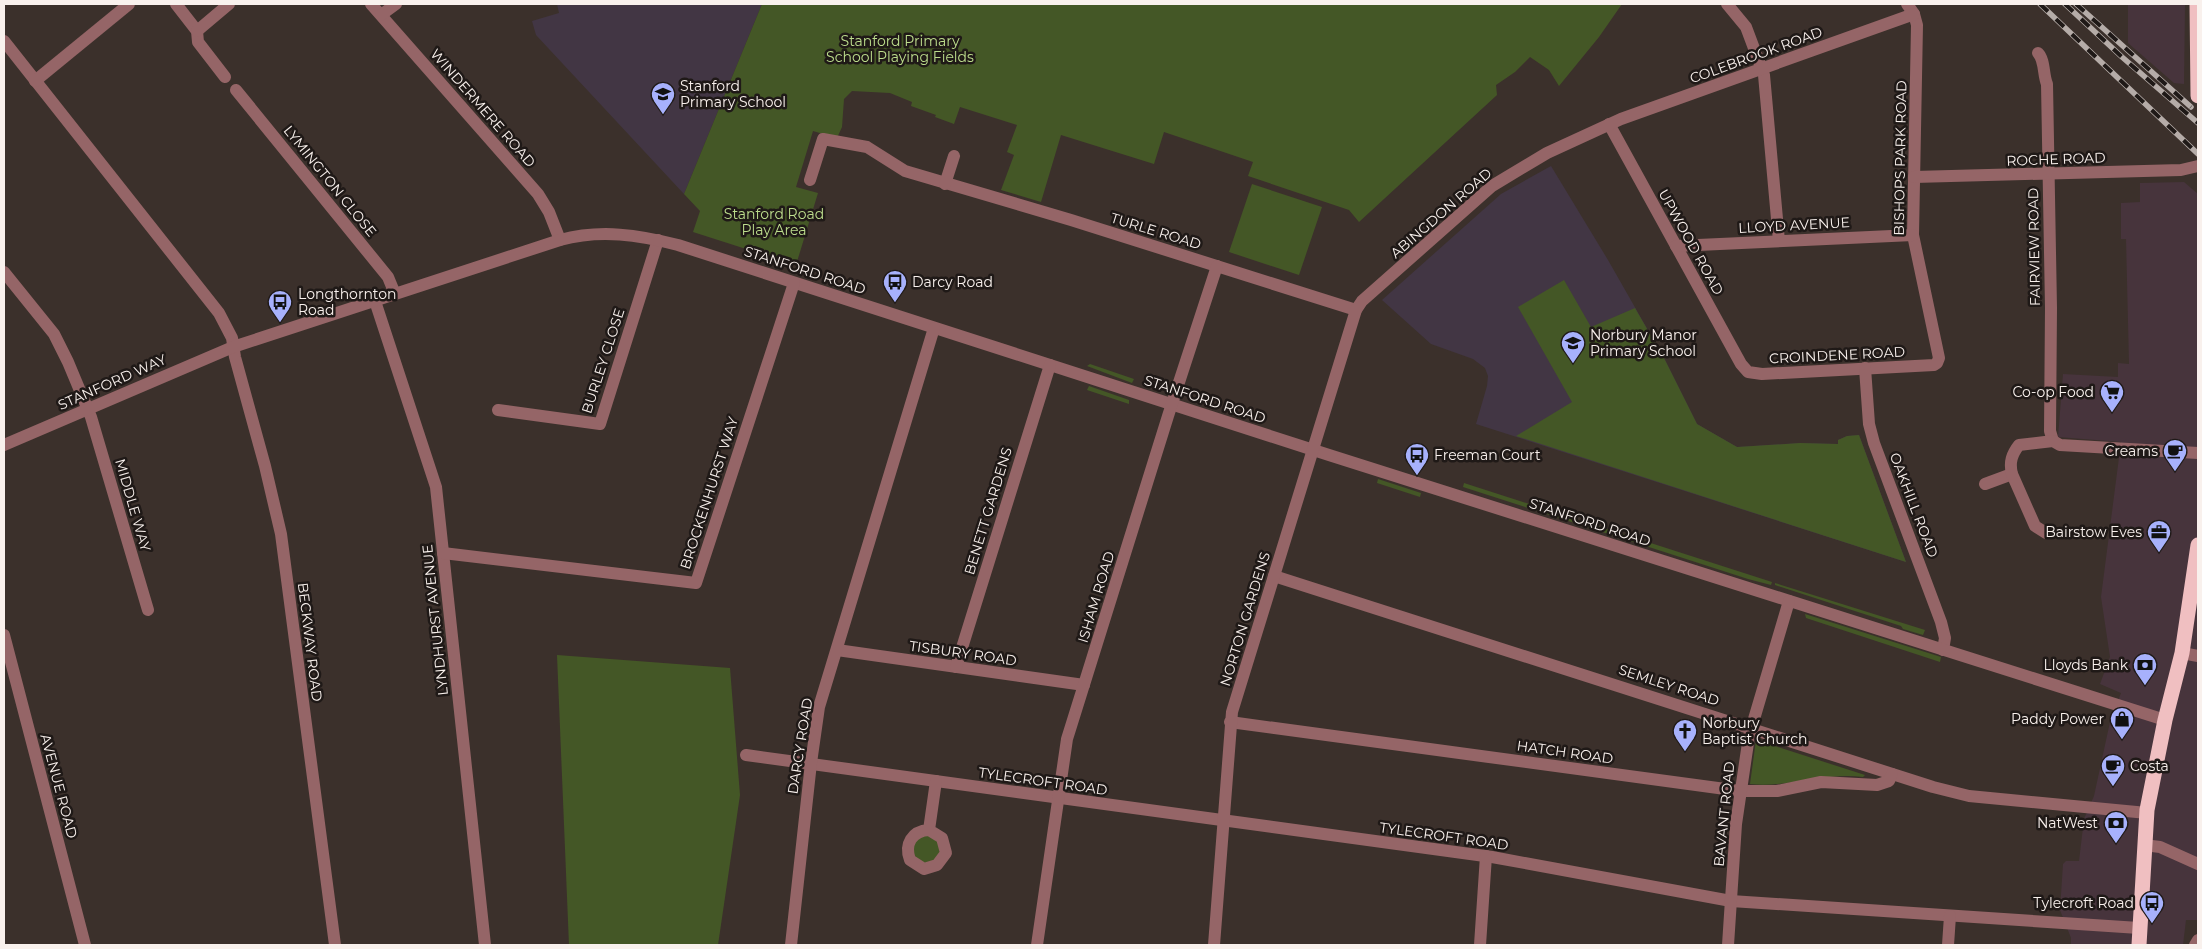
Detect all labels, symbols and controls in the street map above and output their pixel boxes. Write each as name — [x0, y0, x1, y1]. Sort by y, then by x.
street label: COLEBROOK ROAD — [1687, 23, 1825, 87]
park label: Stanford Primary School Playing Fields — [826, 32, 974, 66]
street label: WINDERMERE ROAD — [427, 45, 539, 171]
place label: Stanford Primary School — [680, 77, 786, 111]
street label: BISHOPS PARK ROAD — [1890, 80, 1910, 236]
school or university icon: Stanford Primary School — [650, 81, 676, 115]
street label: LYMINGTON CLOSE — [280, 122, 380, 240]
street label: ROCHE ROAD — [2006, 148, 2106, 170]
street label: ABINGDON ROAD — [1387, 164, 1495, 262]
street label: UPWOOD ROAD — [1654, 186, 1728, 298]
street label: FAIRVIEW ROAD — [2024, 188, 2044, 306]
park label: Stanford Road Play Area — [724, 205, 824, 239]
street label: TURLE ROAD — [1109, 209, 1203, 253]
street label: LLOYD AVENUE — [1738, 213, 1850, 237]
street label: STANFORD ROAD — [742, 242, 868, 298]
bus stop icon: Darcy Road — [882, 269, 908, 303]
place label: Darcy Road — [912, 273, 993, 291]
place label: Longthornton Road — [298, 285, 397, 319]
bus stop icon: Longthornton Road — [267, 289, 293, 323]
street label: BURLEY CLOSE — [578, 306, 628, 416]
place label: Norbury Manor Primary School — [1590, 326, 1697, 360]
school or university icon: Norbury Manor Primary School — [1560, 330, 1586, 364]
street label: CROINDENE ROAD — [1769, 342, 1905, 368]
street label: STANFORD WAY — [55, 350, 169, 414]
street label: STANFORD ROAD — [1142, 371, 1268, 427]
supermarket icon: Co-op Food — [2099, 379, 2125, 413]
place label: Co-op Food — [2012, 383, 2094, 401]
street label: BROCKENHURST WAY — [676, 414, 742, 571]
cafe icon: Creams — [2162, 438, 2188, 472]
bus stop icon: Freeman Court — [1404, 442, 1430, 476]
place label: Creams — [2104, 442, 2158, 460]
street label: BENETT GARDENS — [960, 445, 1016, 577]
place label: Freeman Court — [1434, 446, 1541, 464]
street label: OAKHILL ROAD — [1886, 450, 1942, 560]
street label: MIDDLE WAY — [111, 457, 155, 553]
street label: STANFORD ROAD — [1527, 494, 1653, 550]
office icon: Bairstow Eves — [2146, 519, 2172, 553]
place label: Bairstow Eves — [2045, 523, 2142, 541]
street label: LYNDHURST AVENUE — [418, 544, 452, 696]
street label: ISHAM ROAD — [1074, 549, 1118, 645]
street label: NORTON GARDENS — [1216, 550, 1274, 688]
street label: BECKWAY ROAD — [294, 582, 326, 702]
street label: TISBURY ROAD — [908, 637, 1018, 669]
bank icon: Lloyds Bank — [2132, 652, 2158, 686]
place label: Lloyds Bank — [2043, 656, 2129, 674]
street label: SEMLEY ROAD — [1616, 660, 1722, 710]
street label: DARCY ROAD — [784, 697, 816, 795]
shop icon: Paddy Power — [2109, 706, 2135, 740]
place label: Paddy Power — [2011, 710, 2104, 728]
place label: Norbury Baptist Church — [1702, 714, 1807, 748]
church icon: Norbury Baptist Church — [1672, 718, 1698, 752]
street label: AVENUE ROAD — [36, 732, 82, 840]
street label: HATCH ROAD — [1516, 736, 1614, 768]
cafe icon: Costa — [2100, 753, 2126, 787]
place label: Costa — [2130, 757, 2169, 775]
street label: BAVANT ROAD — [1710, 760, 1738, 868]
street label: TYLECROFT ROAD — [977, 763, 1109, 799]
bank icon: NatWest — [2103, 810, 2129, 844]
place label: NatWest — [2037, 814, 2098, 832]
street label: TYLECROFT ROAD — [1378, 818, 1510, 854]
bus stop icon: Tylecroft Road — [2139, 890, 2165, 924]
place label: Tylecroft Road — [2033, 894, 2134, 912]

